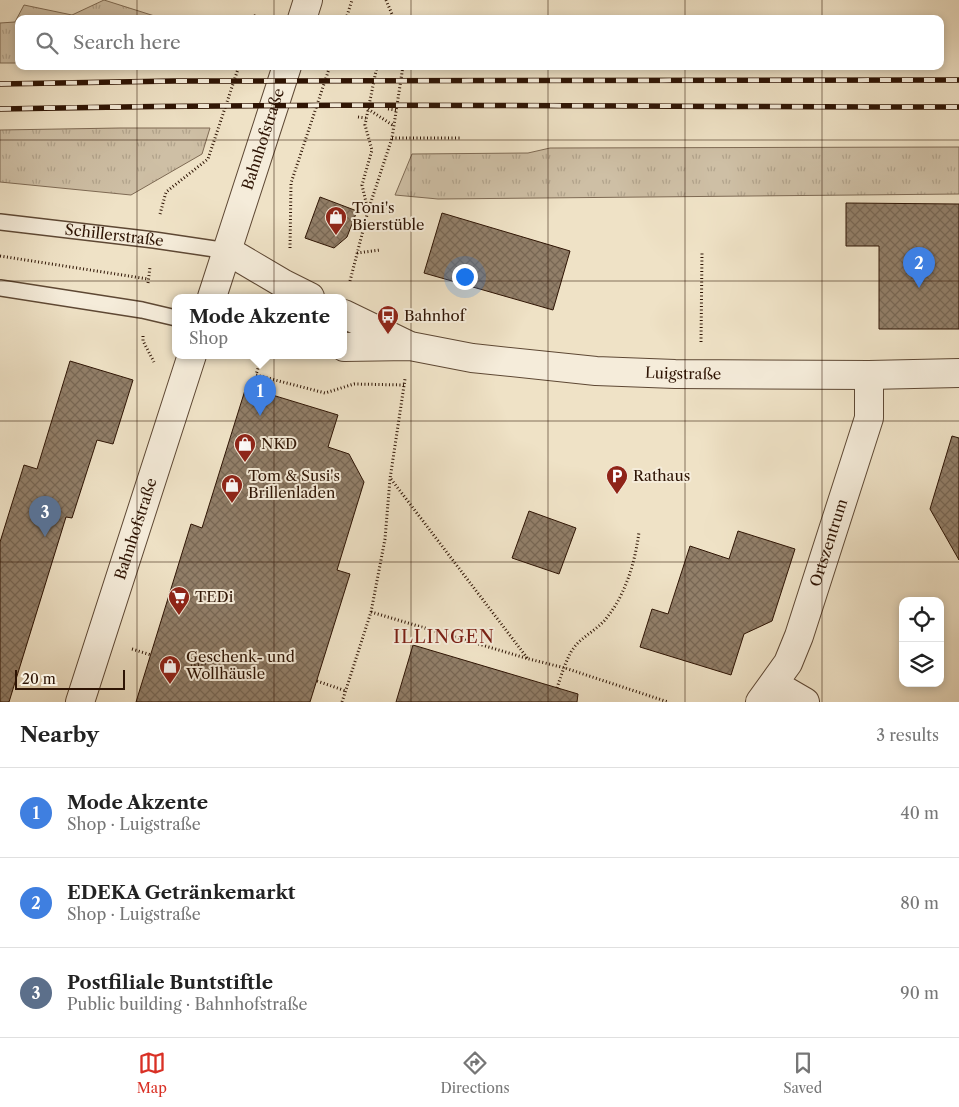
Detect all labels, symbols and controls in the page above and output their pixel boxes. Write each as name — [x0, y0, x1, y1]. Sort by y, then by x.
search box — [15, 15, 944, 70]
icon: search — [33, 29, 61, 57]
text: Search here — [73, 31, 181, 54]
street label: Bahnhofstraße — [237, 86, 288, 192]
place label: Toni's Bierstüble — [352, 198, 424, 234]
shop icon: Toni's Bierstüble — [324, 205, 348, 236]
street label: Schillerstraße — [64, 220, 165, 250]
pin: 2 — [903, 247, 935, 288]
your location — [452, 264, 478, 290]
popup — [172, 294, 347, 359]
bus stop icon: Bahnhof — [376, 304, 400, 335]
text: Mode Akzente — [189, 305, 330, 328]
place label: Bahnhof — [404, 306, 467, 325]
text: Shop — [189, 328, 228, 348]
street label: Luigstraße — [645, 363, 721, 383]
pin: 1 — [244, 375, 276, 416]
shop icon: NKD — [233, 432, 257, 463]
place label: NKD — [261, 434, 297, 453]
parking icon: Rathaus — [605, 464, 629, 495]
place label: Tom & Susi's Brillenladen — [248, 466, 340, 502]
place label: Rathaus — [633, 466, 690, 485]
shop icon: Tom & Susi's Brillenladen — [220, 473, 244, 504]
street label: Bahnhofstraße — [110, 475, 161, 582]
pin: 3 — [29, 496, 61, 537]
street label: Ortszentrum — [805, 496, 851, 589]
supermarket icon: TEDi — [167, 585, 191, 616]
place label: TEDi — [195, 587, 234, 606]
map controls — [899, 597, 944, 687]
button: locate — [899, 597, 944, 642]
district label: ILLINGEN — [393, 626, 495, 648]
button: layers — [899, 642, 944, 687]
place label: Geschenk- und Wollhäusle — [185, 647, 295, 683]
shop icon: Geschenk- und Wollhäusle — [158, 654, 182, 685]
scale bar — [15, 667, 125, 690]
text: 20 m — [22, 670, 56, 688]
text: Nearby — [20, 722, 99, 747]
text: 3 results — [876, 725, 939, 745]
text: Mode Akzente — [67, 791, 208, 814]
text: 1 — [32, 803, 40, 823]
text: 40 m — [900, 803, 939, 823]
text: Shop · Luigstraße — [67, 814, 201, 834]
text: EDEKA Getränkemarkt — [67, 881, 295, 904]
text: 2 — [31, 893, 41, 913]
text: 80 m — [900, 893, 939, 913]
text: Shop · Luigstraße — [67, 904, 201, 924]
text: Postfiliale Buntstiftle — [67, 971, 273, 994]
text: 3 — [31, 983, 41, 1003]
text: 90 m — [900, 983, 939, 1003]
text: Public building · Bahnhofstraße — [67, 994, 307, 1014]
tab: Map — [137, 1049, 167, 1097]
tab: Directions — [440, 1049, 510, 1097]
tab: Saved — [783, 1049, 822, 1097]

